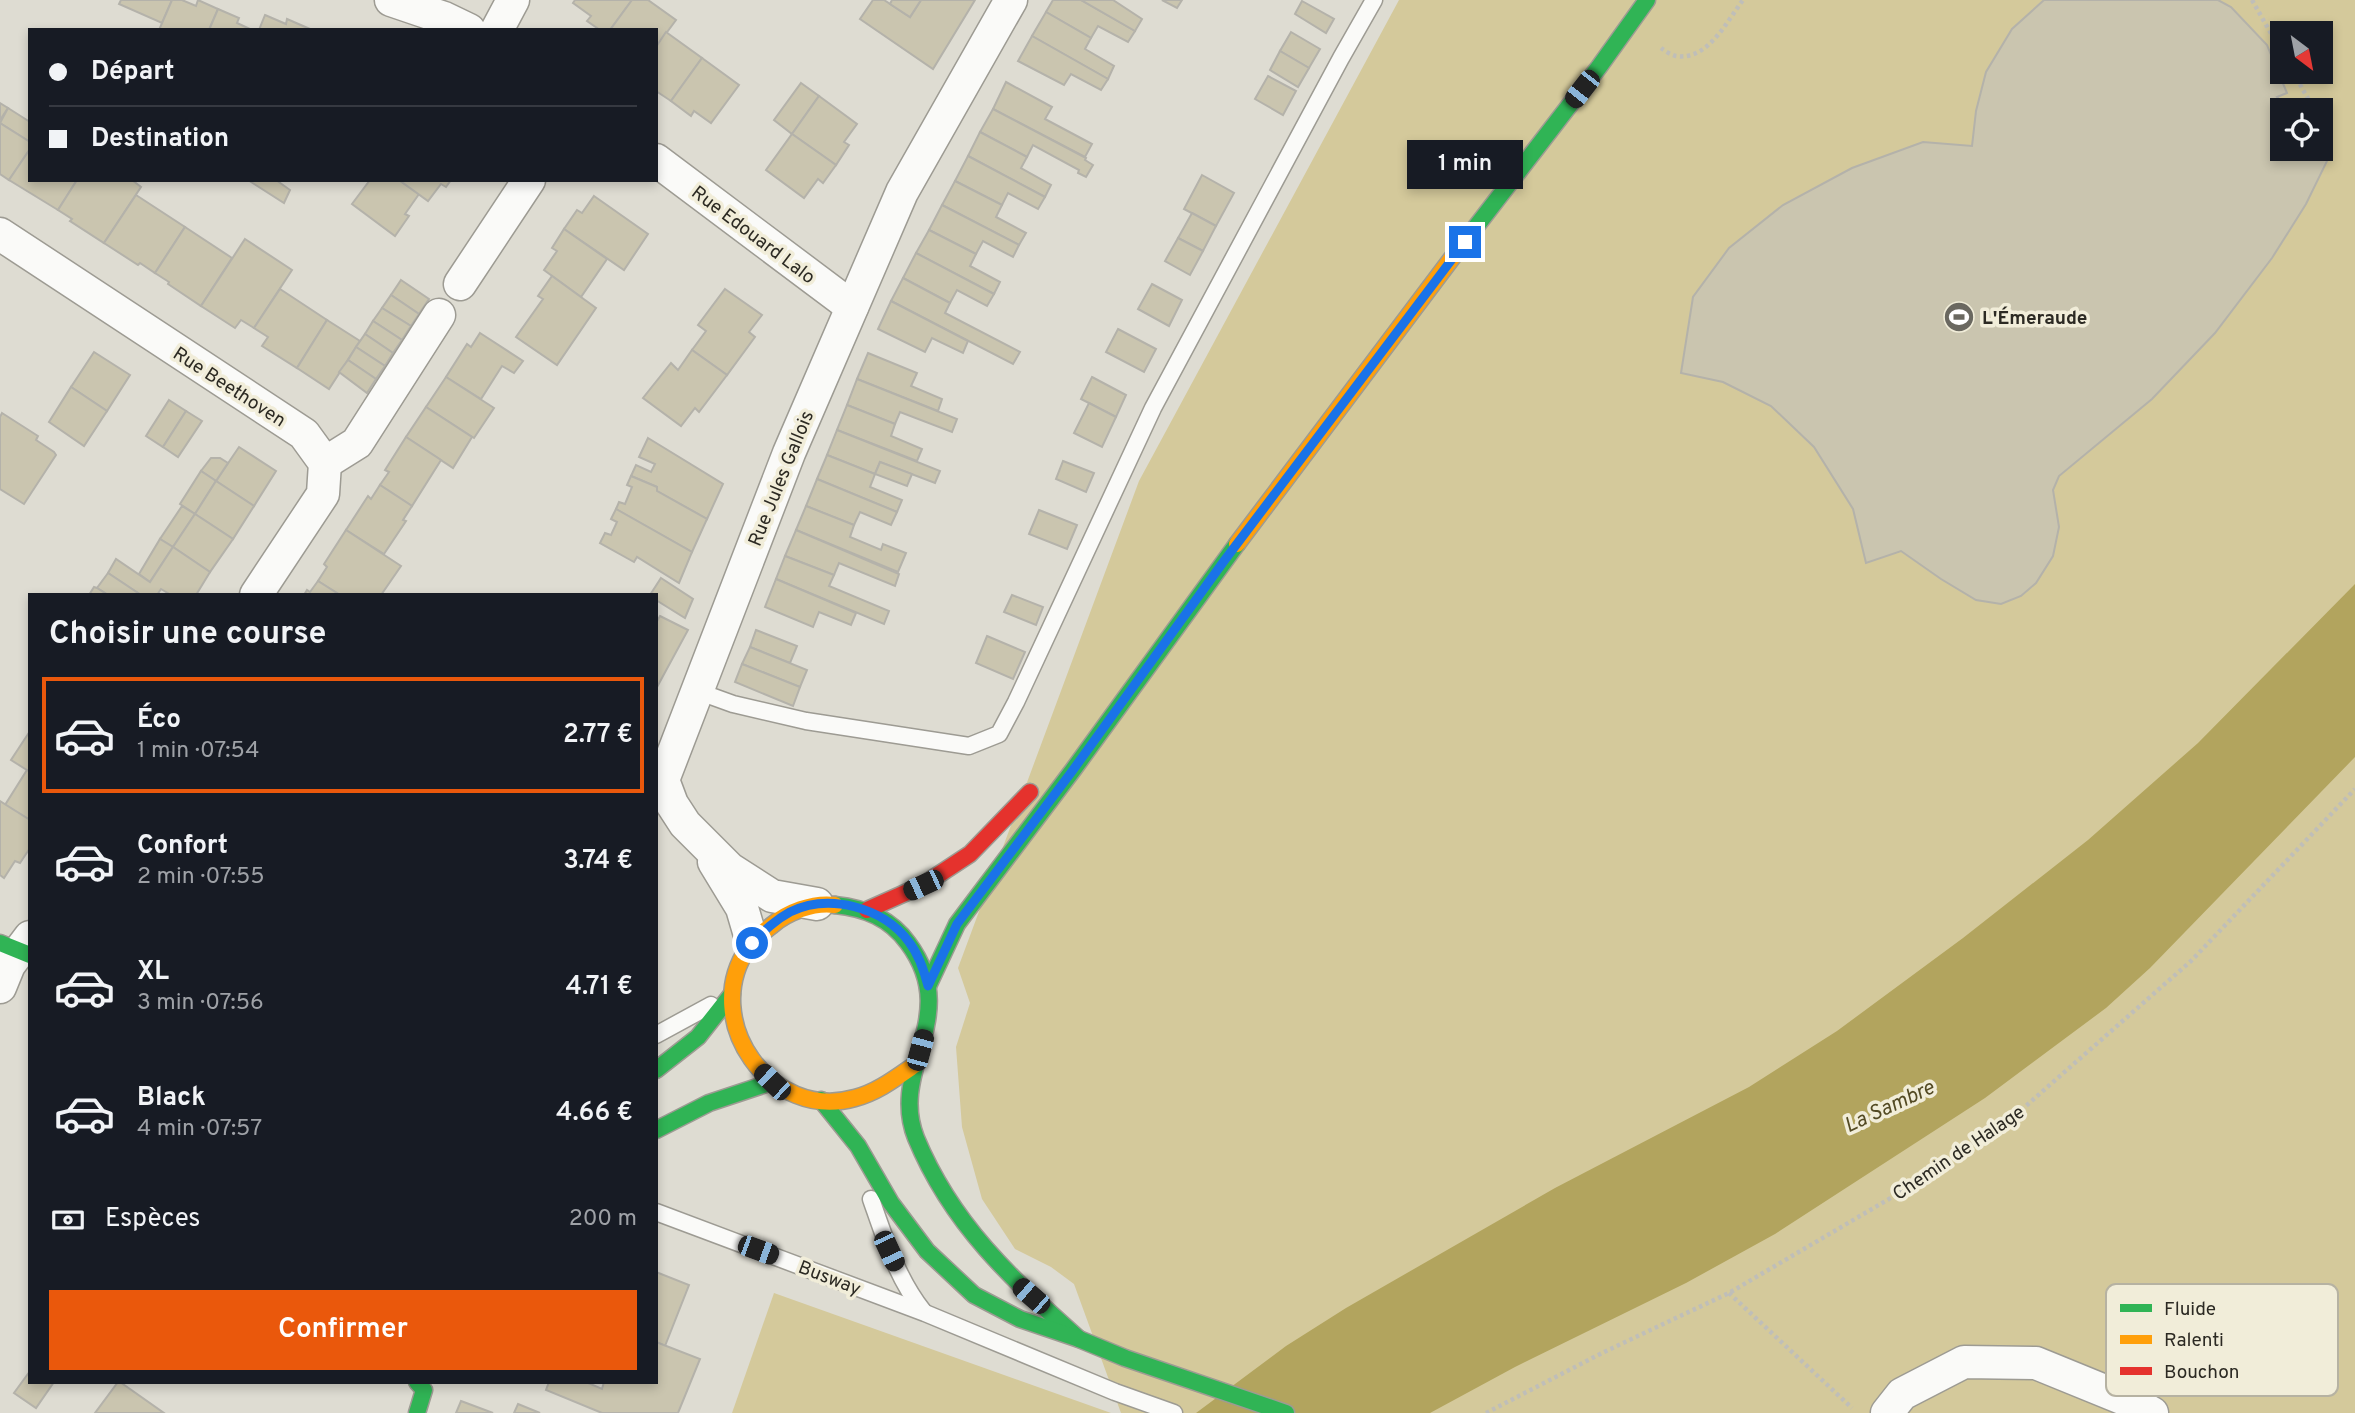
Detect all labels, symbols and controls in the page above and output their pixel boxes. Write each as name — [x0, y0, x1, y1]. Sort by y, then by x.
north arrow — [2270, 21, 2333, 84]
map controls — [2270, 21, 2333, 161]
text: Départ — [91, 56, 175, 89]
car — [1561, 66, 1604, 112]
button: locate — [2270, 98, 2333, 161]
text: Destination — [91, 123, 229, 156]
callout: 1 min — [1407, 140, 1523, 190]
text: 1 min — [1438, 150, 1492, 179]
street label: Rue Edouard Lalo — [686, 181, 820, 290]
route end — [1449, 226, 1481, 258]
sports icon: L'Émeraude — [1942, 300, 1976, 334]
place label: L'Émeraude — [1982, 306, 2087, 331]
street label: Rue Beethoven — [168, 342, 290, 433]
street label: Rue Jules Gallois — [744, 407, 820, 550]
text: Choisir une course — [49, 615, 326, 655]
icon: car — [53, 704, 116, 767]
text: Éco — [137, 704, 181, 737]
text: 2.77 € — [563, 719, 633, 752]
text: 1 min · 07:54 — [137, 737, 259, 766]
icon: car — [53, 830, 116, 893]
text: Confort — [137, 830, 228, 863]
text: 3.74 € — [563, 845, 633, 878]
text: 2 min · 07:55 — [137, 863, 264, 892]
car — [900, 867, 947, 903]
route start — [736, 927, 768, 959]
icon: car — [53, 956, 116, 1019]
text: XL — [137, 956, 169, 989]
text: 4.71 € — [566, 971, 633, 1004]
text: 3 min · 07:56 — [137, 989, 264, 1018]
car — [905, 1027, 936, 1073]
car — [750, 1060, 795, 1104]
water label: La Sambre — [1840, 1074, 1940, 1140]
icon: car — [53, 1082, 116, 1145]
text: Black — [137, 1082, 206, 1115]
text: 4.66 € — [556, 1097, 633, 1130]
street label: Chemin de Halage — [1889, 1101, 2030, 1207]
text: 4 min · 07:57 — [137, 1115, 262, 1144]
icon: cash — [49, 1201, 87, 1239]
text: Espèces — [105, 1203, 201, 1236]
text: 200 m — [569, 1205, 637, 1234]
car — [871, 1228, 908, 1274]
car — [735, 1233, 782, 1267]
street label: Busway — [795, 1256, 864, 1302]
car — [1009, 1274, 1054, 1318]
legend — [2106, 1284, 2338, 1396]
button: Confirmer — [49, 1290, 637, 1370]
text: Fluide — [2164, 1298, 2216, 1322]
text: Ralenti — [2164, 1329, 2224, 1353]
text: Bouchon — [2164, 1361, 2240, 1385]

